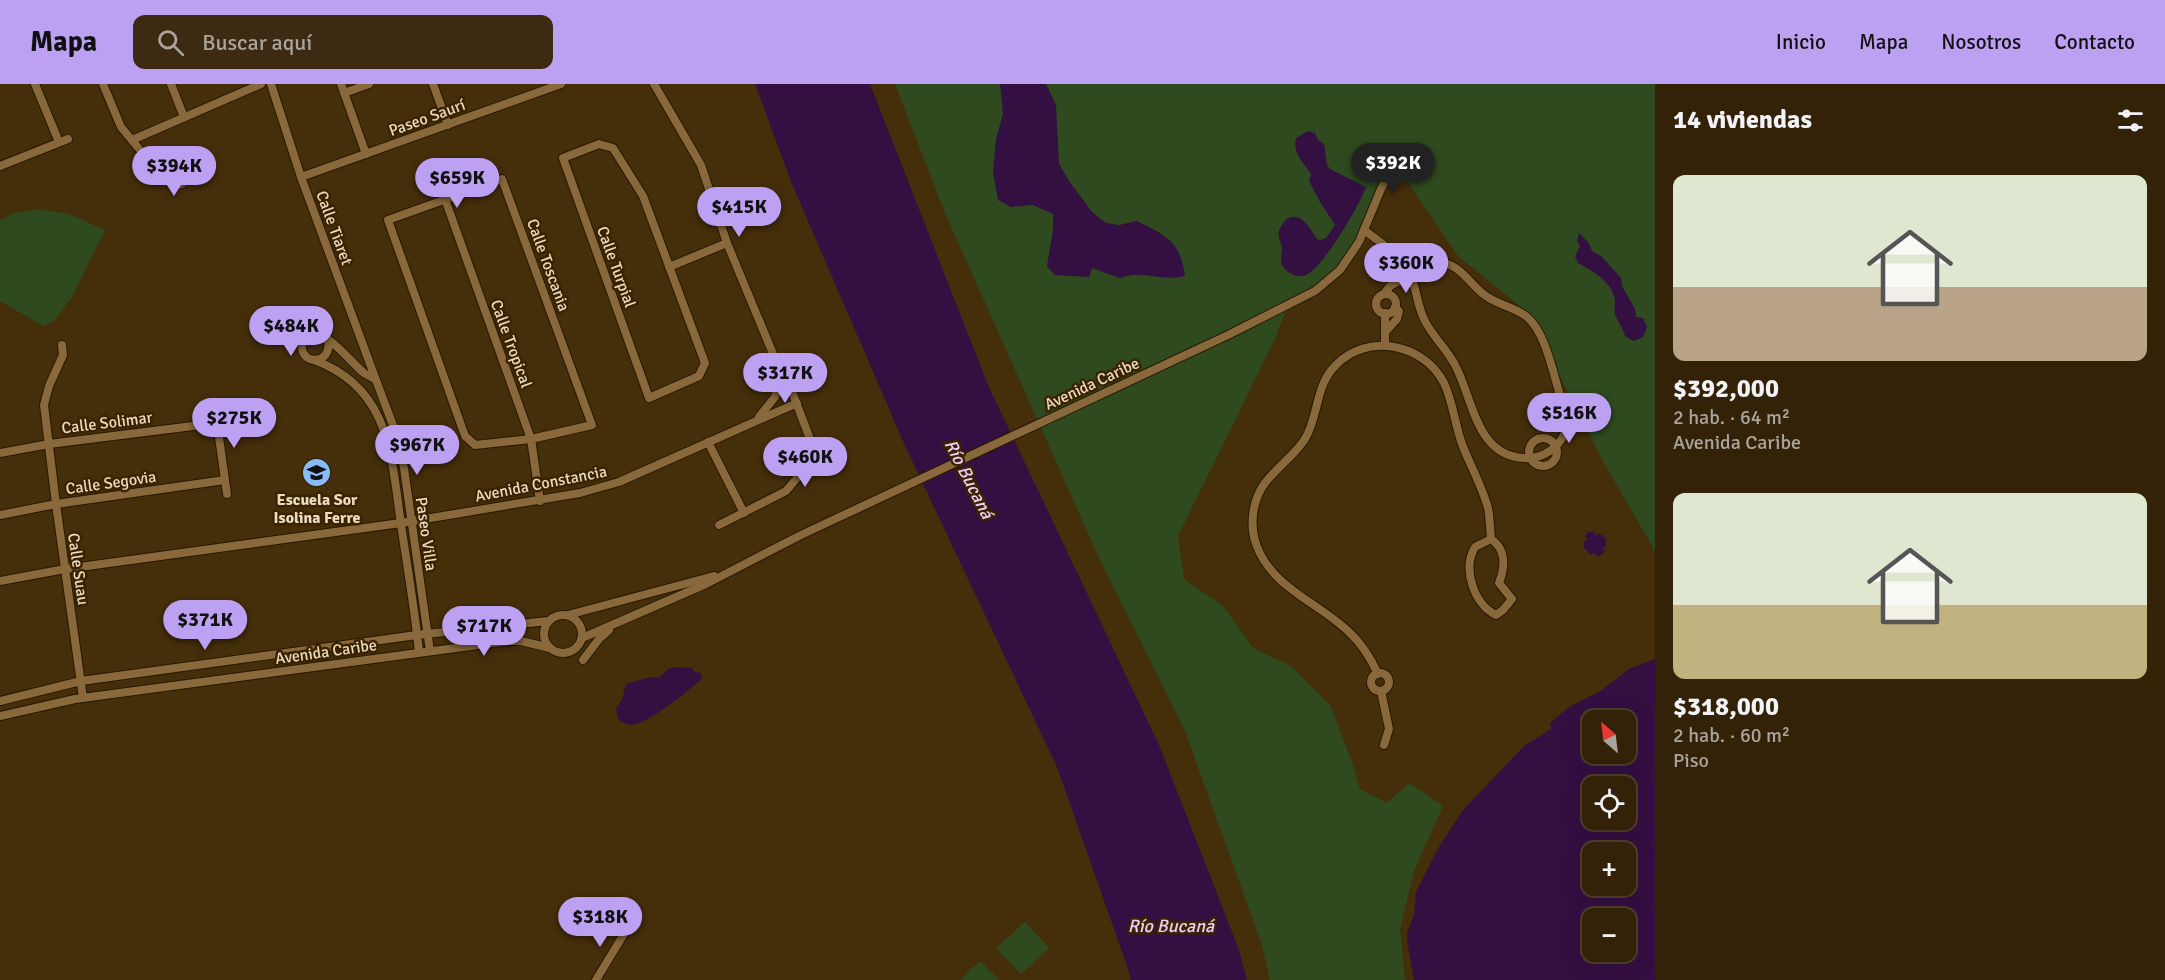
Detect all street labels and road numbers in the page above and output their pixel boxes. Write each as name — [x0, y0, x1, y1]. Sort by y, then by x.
street label: Paseo Saurí — [386, 95, 469, 141]
street label: Calle Tiaret — [311, 188, 357, 268]
street label: Calle Toscania — [522, 216, 574, 314]
street label: Calle Turpial — [592, 224, 640, 311]
street label: Calle Tropical — [486, 297, 536, 391]
street label: Avenida Caribe — [1041, 353, 1143, 415]
street label: Calle Solimar — [61, 408, 154, 438]
street label: Avenida Constancia — [473, 461, 609, 507]
street label: Calle Segovia — [64, 467, 158, 499]
street label: Paseo Villa — [411, 496, 441, 572]
street label: Calle Suau — [63, 532, 93, 606]
street label: Avenida Caribe — [274, 635, 378, 669]

